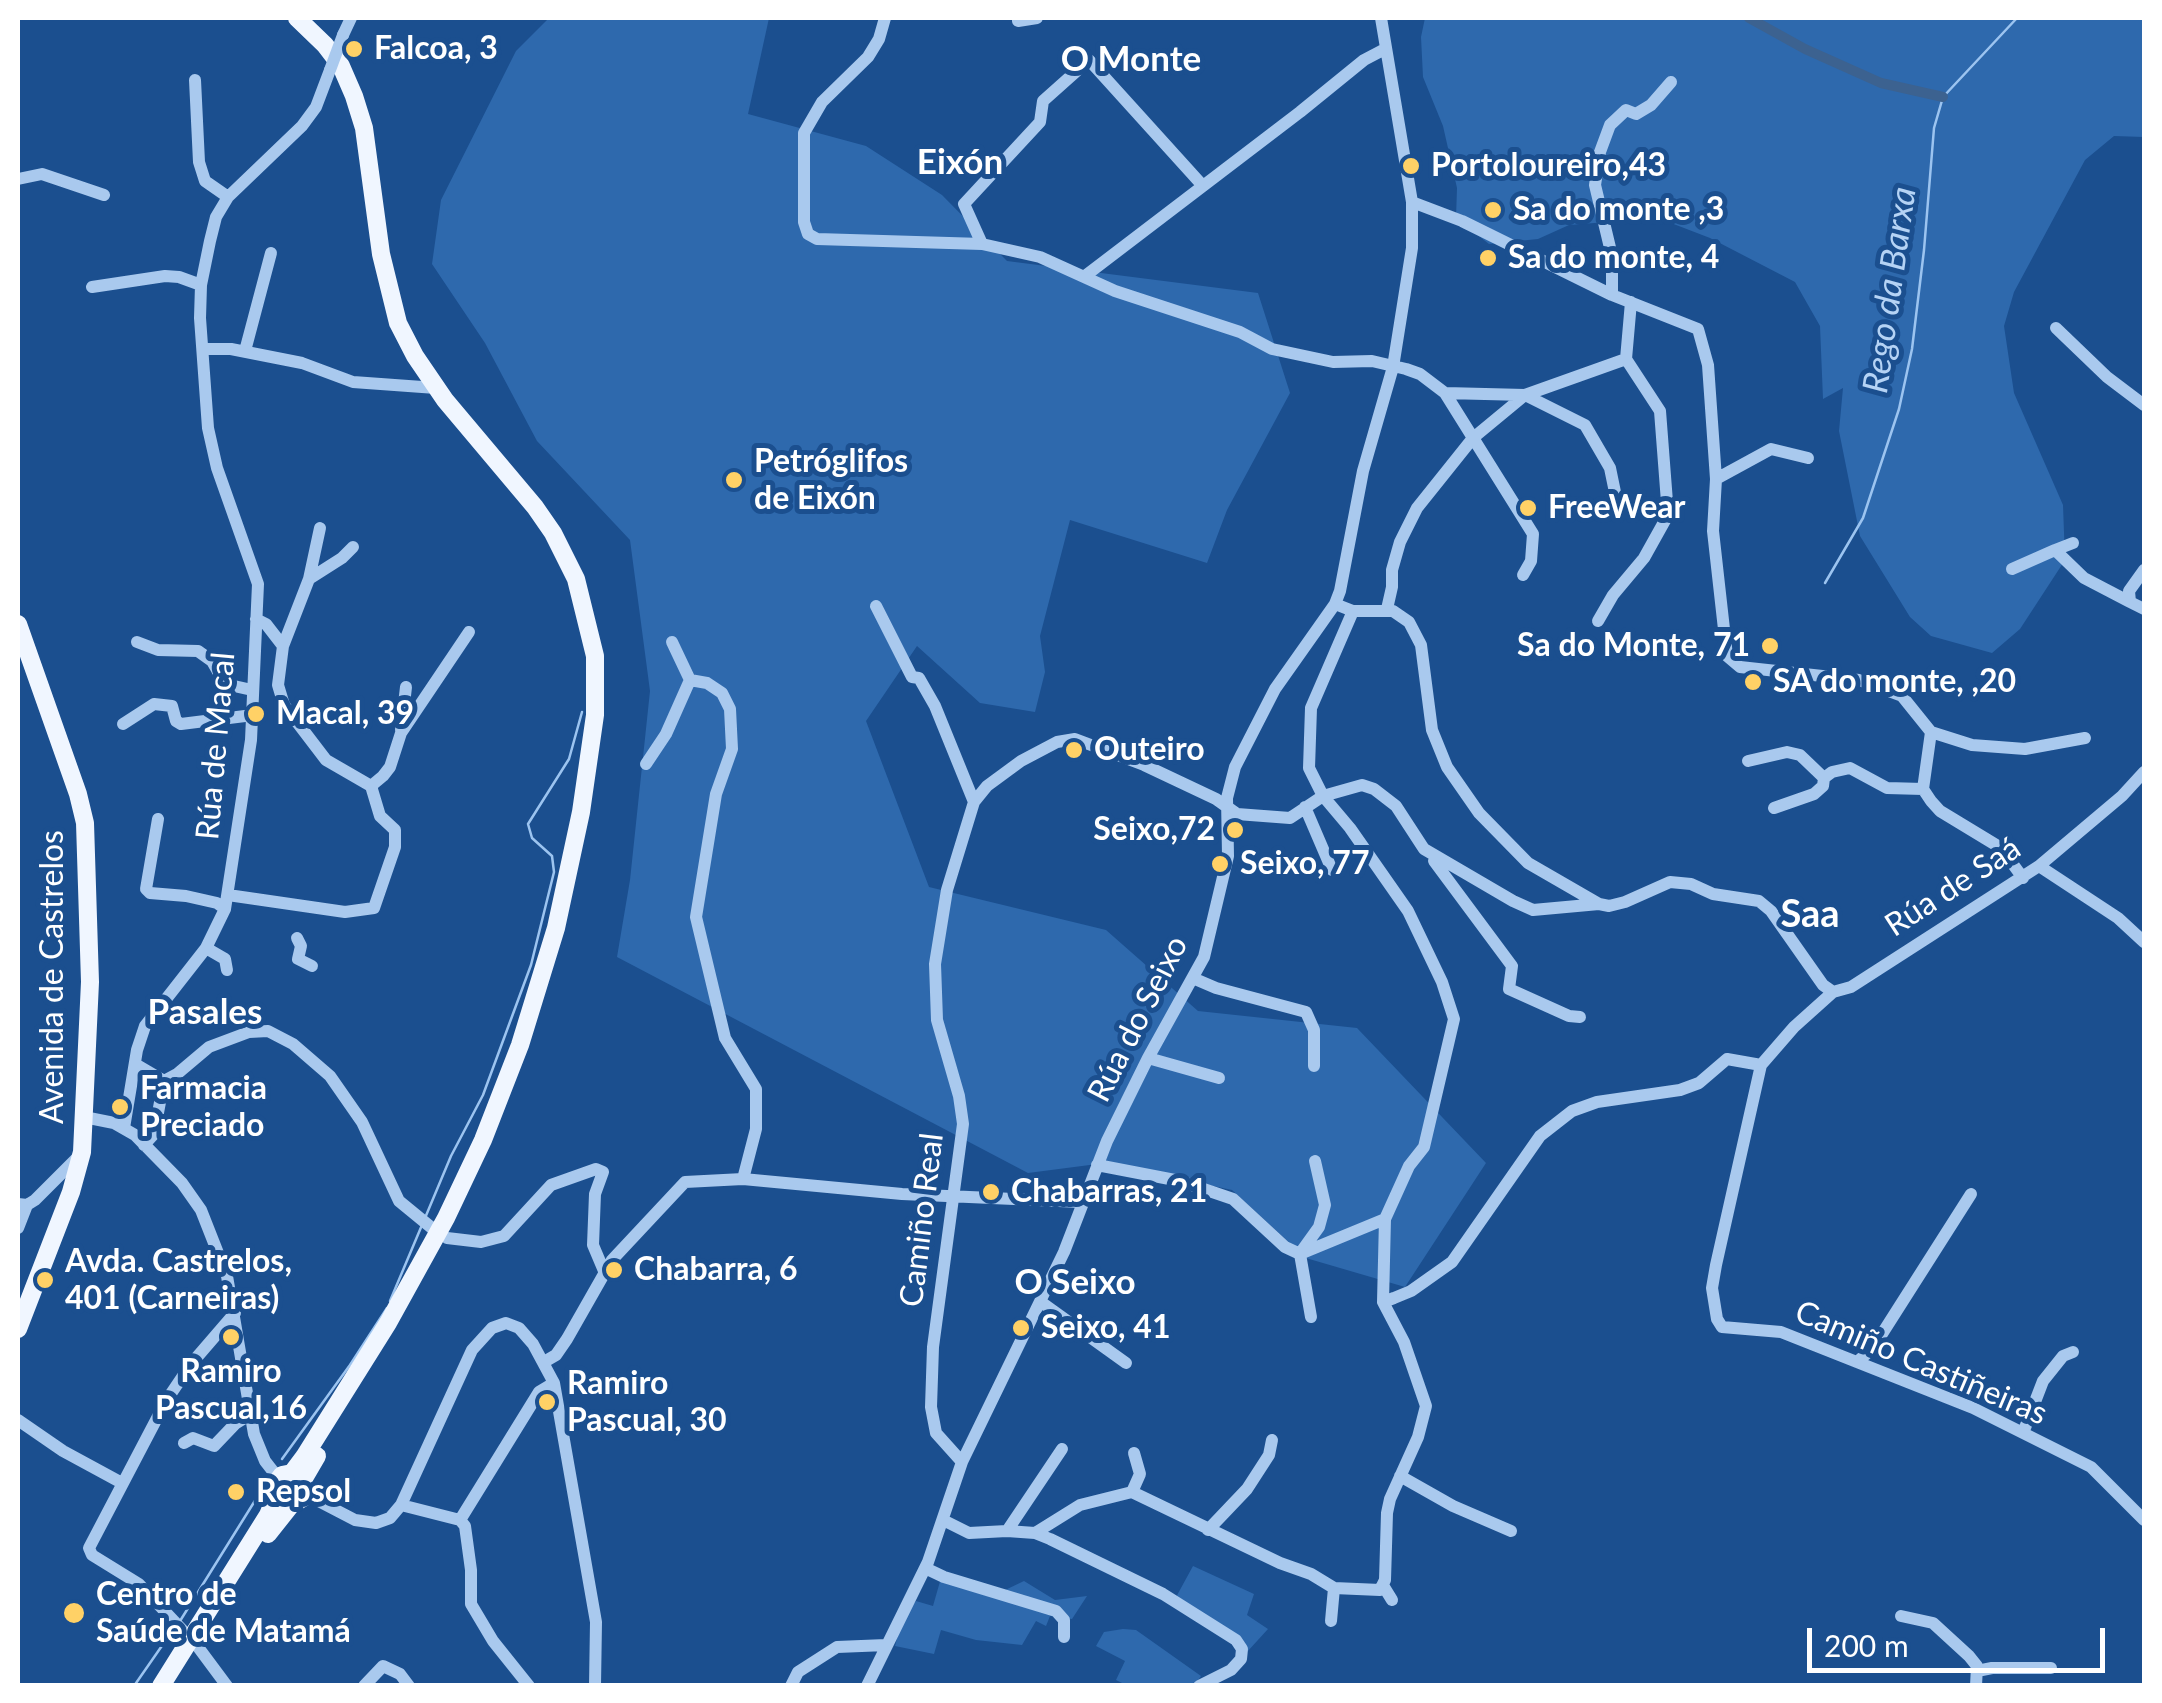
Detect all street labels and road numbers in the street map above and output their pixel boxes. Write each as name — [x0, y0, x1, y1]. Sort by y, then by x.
street label: Rúa de Macal — [189, 651, 243, 841]
street label: Rúa de Saá — [1878, 829, 2028, 945]
street label: Avenida de Castrelos — [34, 830, 72, 1124]
street label: Rúa do Seixo — [1080, 930, 1196, 1108]
street label: Camiño Real — [892, 1131, 952, 1309]
street label: Camiño Castiñeiras — [1789, 1293, 2053, 1433]

